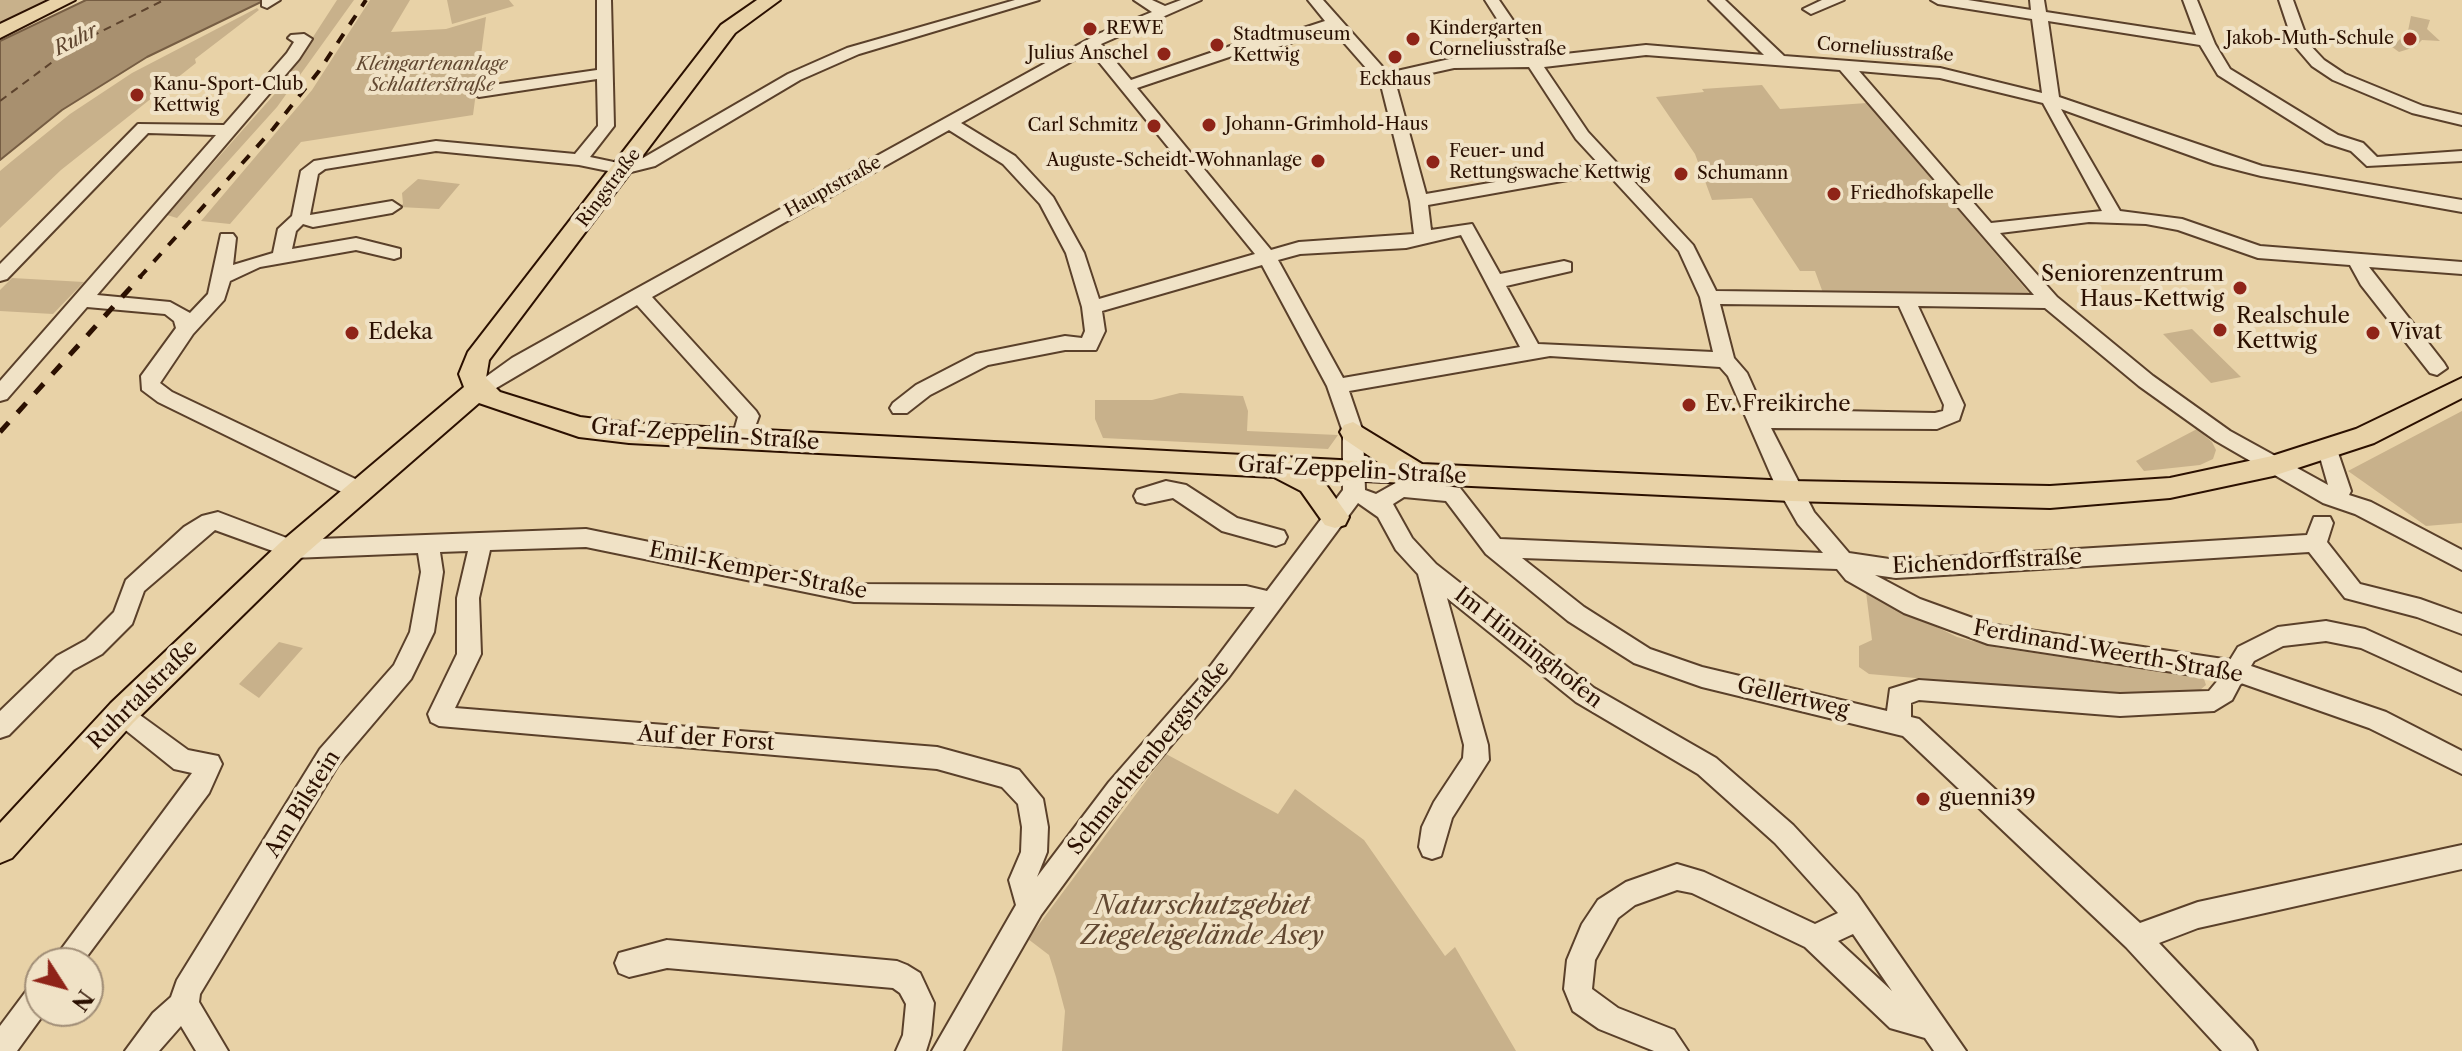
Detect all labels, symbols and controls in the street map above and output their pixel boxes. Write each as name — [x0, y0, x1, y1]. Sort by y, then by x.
place label: REWE — [1106, 18, 1164, 40]
place label: Kindergarten Corneliusstraße — [1429, 18, 1566, 60]
water label: Ruhr — [50, 19, 102, 61]
marker: REWE — [1081, 20, 1099, 38]
place label: Stadtmuseum Kettwig — [1233, 24, 1351, 66]
place label: Jakob-Muth-Schule — [2226, 28, 2394, 50]
marker: Kindergarten Corneliusstraße — [1404, 30, 1422, 48]
marker: Jakob-Muth-Schule — [2401, 30, 2419, 48]
street label: Corneliusstraße — [1816, 33, 1954, 67]
marker: Stadtmuseum Kettwig — [1208, 36, 1226, 54]
place label: Julius Anschel — [1028, 43, 1148, 65]
marker: Julius Anschel — [1155, 45, 1173, 63]
marker: Eckhaus — [1386, 48, 1404, 66]
park label: Kleingartenanlage Schlatterstraße — [356, 54, 508, 96]
place label: Eckhaus — [1359, 69, 1431, 91]
place label: Kanu-Sport-Club Kettwig — [153, 74, 303, 116]
marker: Kanu-Sport-Club Kettwig — [128, 86, 146, 104]
place label: Johann-Grimhold-Haus — [1225, 114, 1428, 136]
place label: Carl Schmitz — [1028, 115, 1138, 137]
marker: Johann-Grimhold-Haus — [1200, 116, 1218, 134]
marker: Carl Schmitz — [1145, 117, 1163, 135]
place label: Feuer- und Rettungswache Kettwig — [1449, 141, 1650, 184]
street label: Ringstraße — [572, 144, 646, 232]
place label: Auguste-Scheidt-Wohnanlage — [1046, 150, 1302, 172]
street label: Hauptstraße — [781, 152, 885, 222]
marker: Auguste-Scheidt-Wohnanlage — [1309, 152, 1327, 170]
marker: Feuer- und Rettungswache Kettwig — [1424, 153, 1442, 171]
place label: Schumann — [1697, 163, 1788, 185]
marker: Schumann — [1672, 165, 1690, 183]
place label: Friedhofskapelle — [1850, 183, 1994, 205]
marker: Friedhofskapelle — [1825, 185, 1843, 203]
place label: Seniorenzentrum Haus-Kettwig — [2041, 262, 2224, 314]
marker: Seniorenzentrum Haus-Kettwig — [2231, 279, 2249, 297]
place label: Realschule Kettwig — [2236, 304, 2350, 356]
place label: Edeka — [368, 320, 433, 346]
place label: Vivat — [2389, 320, 2442, 346]
marker: Realschule Kettwig — [2211, 321, 2229, 339]
marker: Edeka — [343, 324, 361, 342]
marker: Vivat — [2364, 324, 2382, 342]
place label: Ev. Freikirche — [1705, 392, 1851, 418]
marker: Ev. Freikirche — [1680, 396, 1698, 414]
street label: Graf-Zeppelin-Straße — [590, 414, 820, 456]
street label: Graf-Zeppelin-Straße — [1237, 452, 1467, 490]
street label: Emil-Kemper-Straße — [647, 537, 869, 605]
street label: Eichendorffstraße — [1891, 544, 2083, 580]
street label: Im Hinninghofen — [1449, 582, 1607, 714]
street label: Ferdinand-Weerth-Straße — [1971, 615, 2245, 689]
street label: Ruhrtalstraße — [83, 635, 203, 755]
street label: Schmachtenbergstraße — [1063, 656, 1235, 860]
street label: Gellertweg — [1734, 672, 1852, 724]
street label: Auf der Forst — [637, 721, 775, 757]
street label: Am Bilstein — [260, 746, 346, 862]
place label: guenni39 — [1939, 786, 2036, 812]
marker: guenni39 — [1914, 790, 1932, 808]
park label: Naturschutzgebiet Ziegeleigelände Asey — [1080, 890, 1324, 952]
north arrow — [24, 947, 104, 1027]
text: N — [66, 985, 99, 1016]

